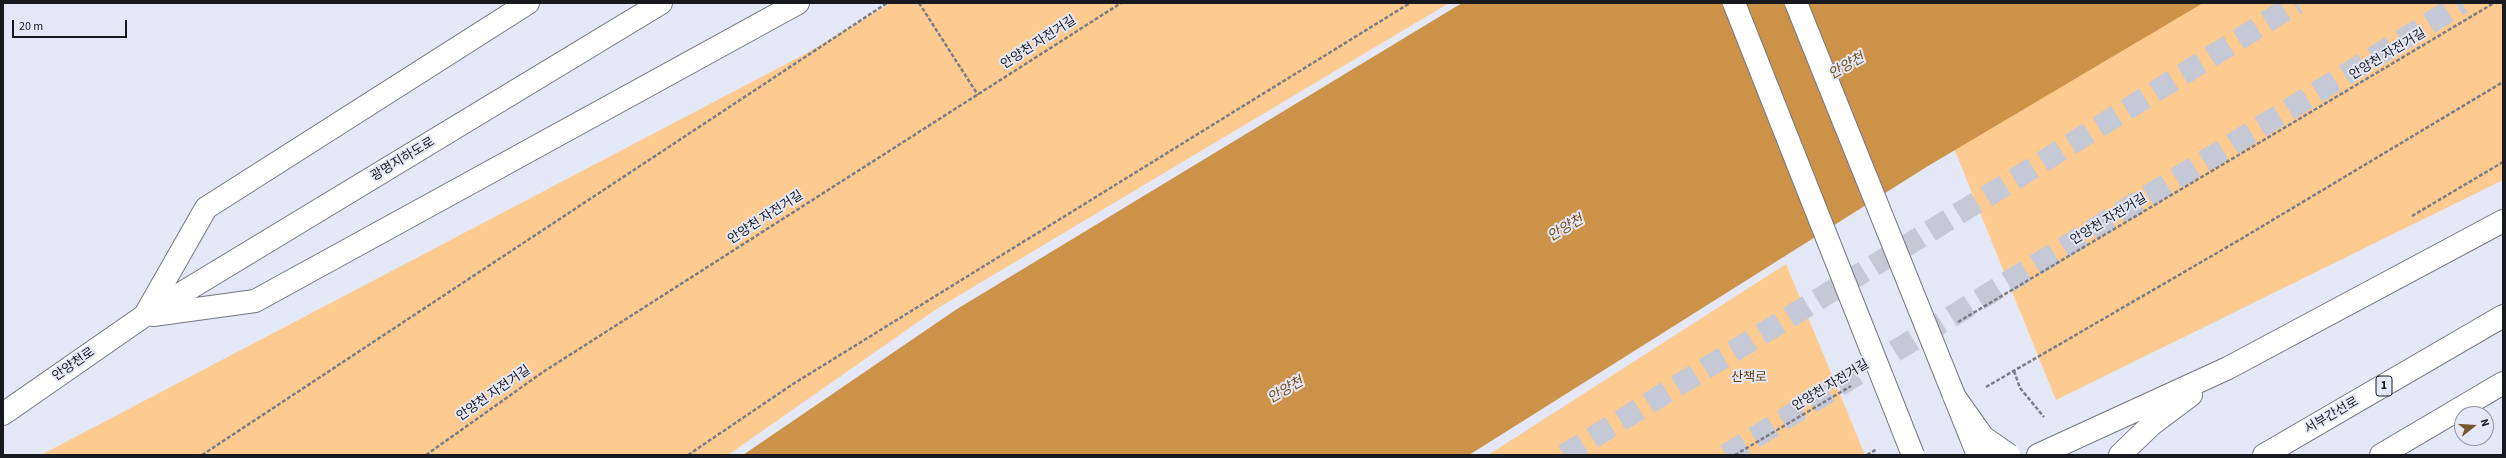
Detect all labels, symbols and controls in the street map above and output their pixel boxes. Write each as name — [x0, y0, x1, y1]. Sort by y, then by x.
scale bar — [14, 12, 129, 38]
street label: 안양천 자전거길 — [999, 13, 1079, 73]
text: 20 m — [19, 18, 43, 35]
street label: 안양천 자전거길 — [2347, 26, 2429, 84]
water label: 안양천 — [1826, 50, 1868, 84]
street label: 광명지하도로 — [368, 135, 438, 185]
street label: 안양천 자전거길 — [726, 188, 806, 248]
street label: 안양천 자전거길 — [2068, 191, 2150, 249]
water label: 안양천 — [1545, 212, 1587, 246]
street label: 안양천로 — [50, 345, 98, 385]
street label: 안양천 자전거길 — [1790, 357, 1872, 415]
street label: 안양천 자전거길 — [454, 363, 534, 425]
park label: 산책로 — [1731, 370, 1767, 386]
water label: 안양천 — [1265, 374, 1307, 408]
road number: 1 — [2376, 376, 2392, 396]
street label: 서부간선로 — [2302, 394, 2362, 438]
north arrow — [2454, 406, 2494, 446]
text: N — [2477, 417, 2493, 428]

